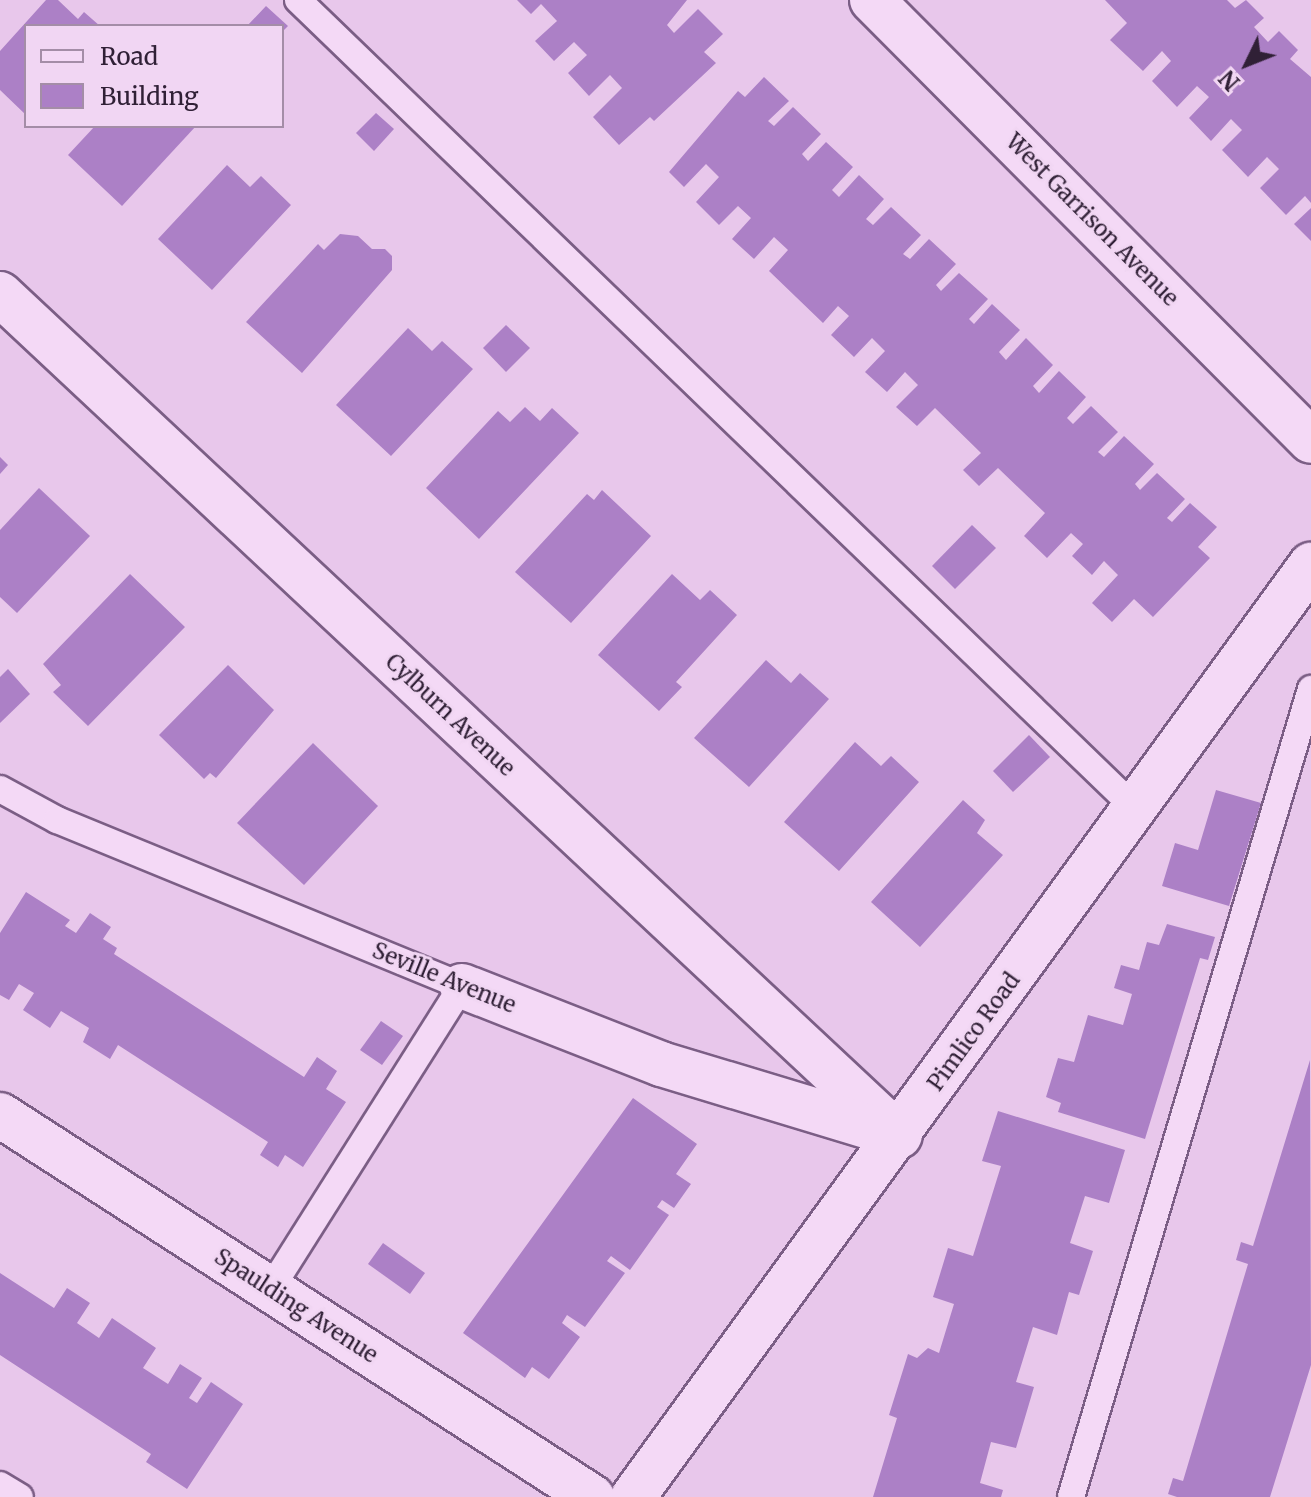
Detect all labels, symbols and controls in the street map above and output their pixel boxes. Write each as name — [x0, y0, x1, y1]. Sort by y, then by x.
legend — [24, 24, 284, 128]
north arrow — [1207, 24, 1287, 104]
text: Road — [100, 41, 158, 72]
text: N — [1213, 64, 1246, 96]
text: Building — [100, 81, 199, 112]
street label: West Garrison Avenue — [1000, 128, 1184, 312]
street label: Cylburn Avenue — [380, 648, 520, 782]
street label: Seville Avenue — [369, 937, 519, 1019]
street label: Pimlico Road — [922, 968, 1026, 1096]
street label: Spaulding Avenue — [210, 1243, 382, 1369]

